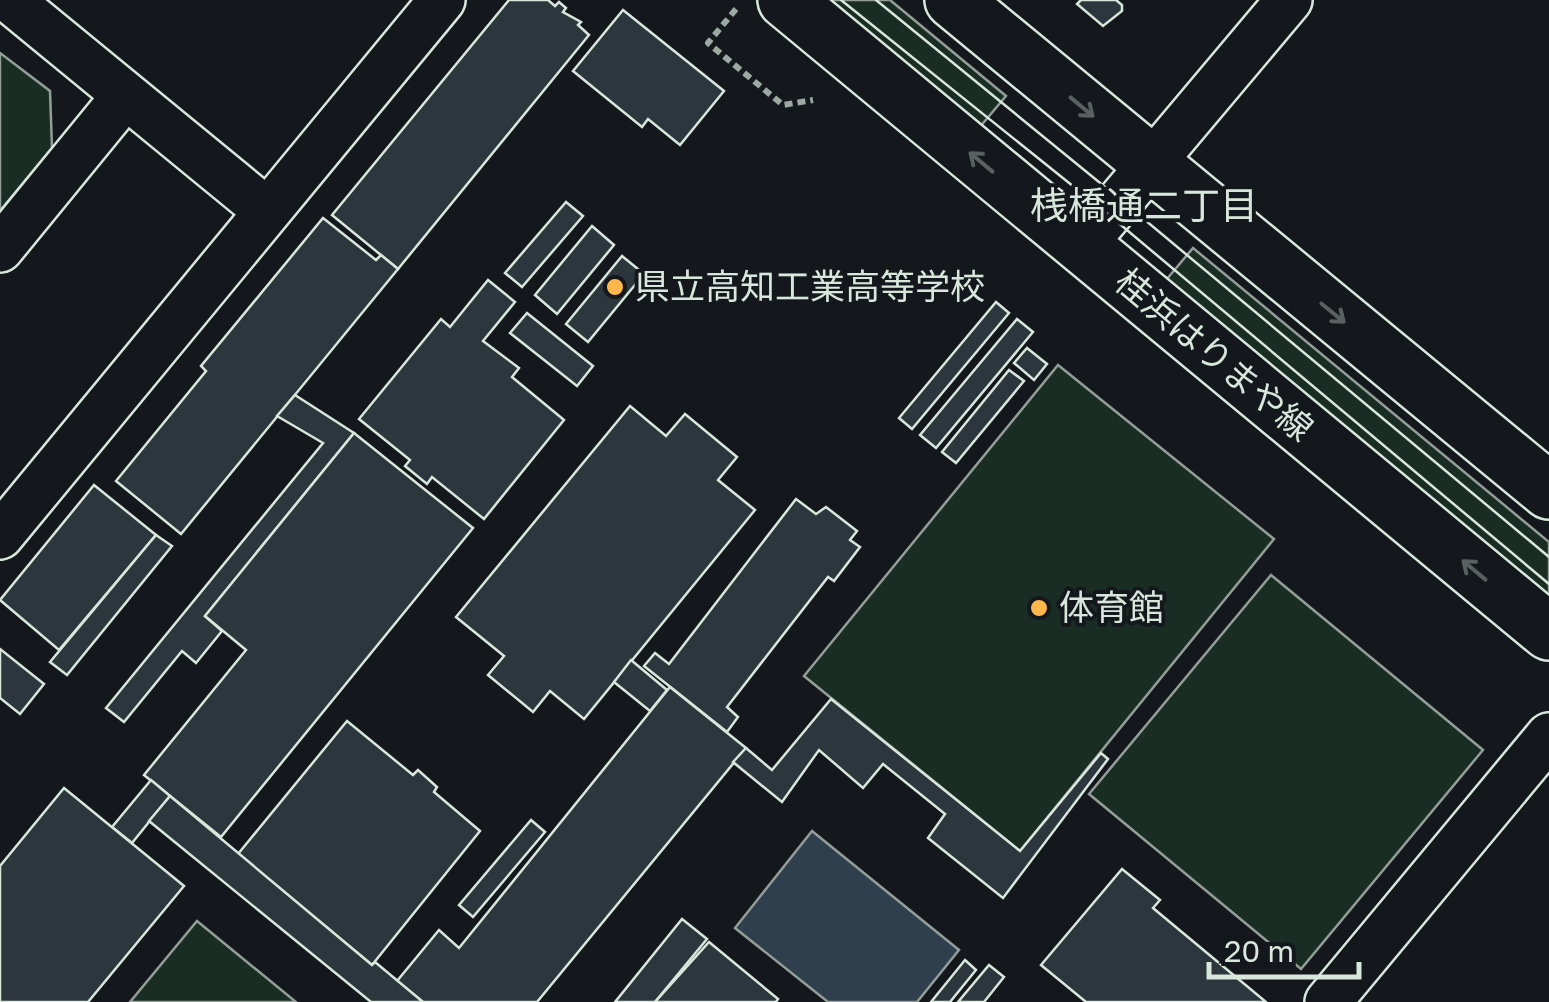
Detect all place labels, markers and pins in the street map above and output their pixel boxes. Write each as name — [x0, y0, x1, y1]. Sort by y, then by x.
place label: 県立高知工業高等学校 — [635, 265, 985, 307]
marker: 県立高知工業高等学校 — [604, 276, 626, 298]
place label: 体育館 — [1059, 586, 1164, 628]
marker: 体育館 — [1028, 597, 1050, 619]

